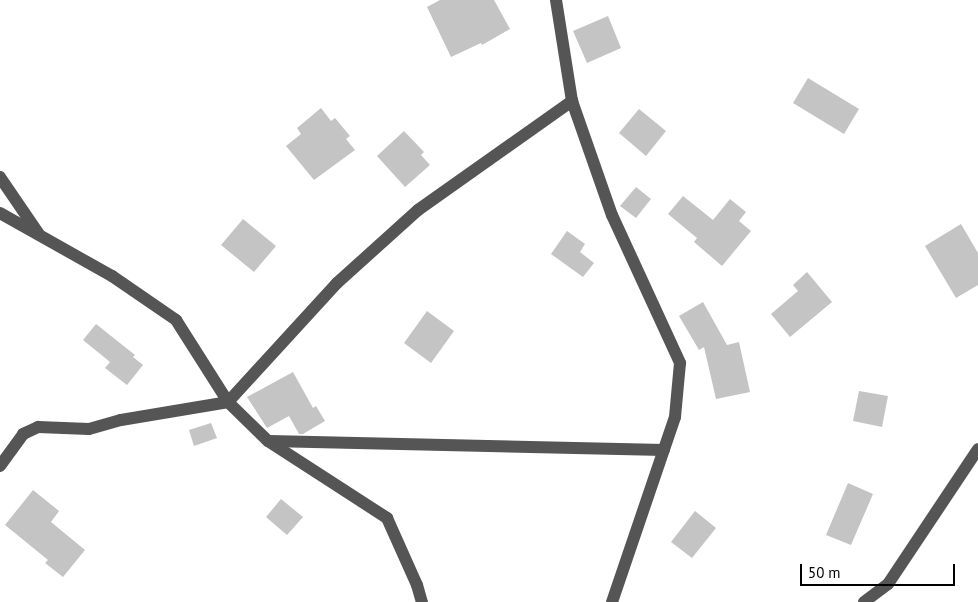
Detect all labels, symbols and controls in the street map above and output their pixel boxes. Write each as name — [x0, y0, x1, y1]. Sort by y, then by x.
scale bar — [803, 554, 958, 586]
text: 50 m — [808, 563, 841, 582]

